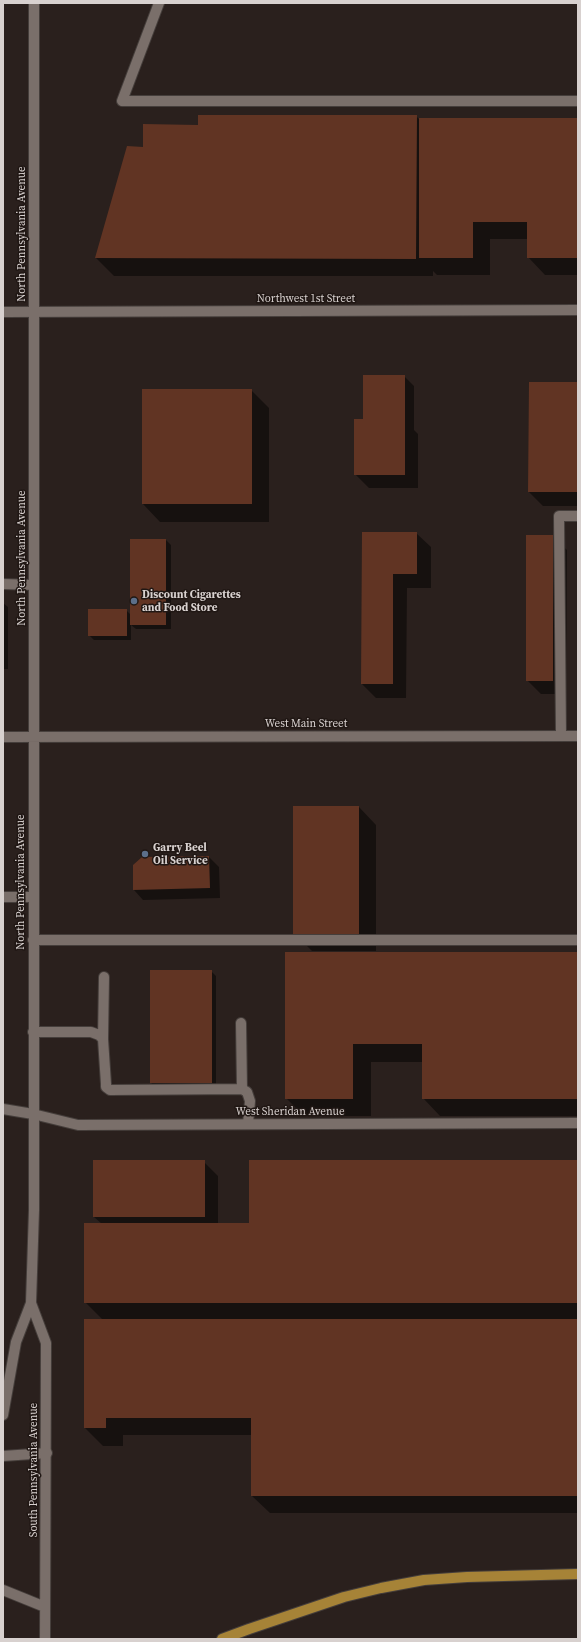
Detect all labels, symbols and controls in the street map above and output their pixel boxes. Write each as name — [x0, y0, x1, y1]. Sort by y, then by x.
street label: North Pennsylvania Avenue — [15, 166, 29, 302]
street label: Northwest 1st Street — [257, 292, 355, 306]
street label: North Pennsylvania Avenue — [15, 490, 29, 626]
place label: Discount Cigarettes and Food Store — [142, 588, 241, 614]
marker: Discount Cigarettes and Food Store — [129, 596, 139, 606]
street label: West Main Street — [265, 717, 347, 731]
street label: North Pennsylvania Avenue — [14, 814, 28, 950]
place label: Garry Beel Oil Service — [153, 841, 208, 867]
marker: Garry Beel Oil Service — [140, 849, 150, 859]
street label: West Sheridan Avenue — [235, 1105, 345, 1119]
street label: South Pennsylvania Avenue — [27, 1403, 41, 1537]

